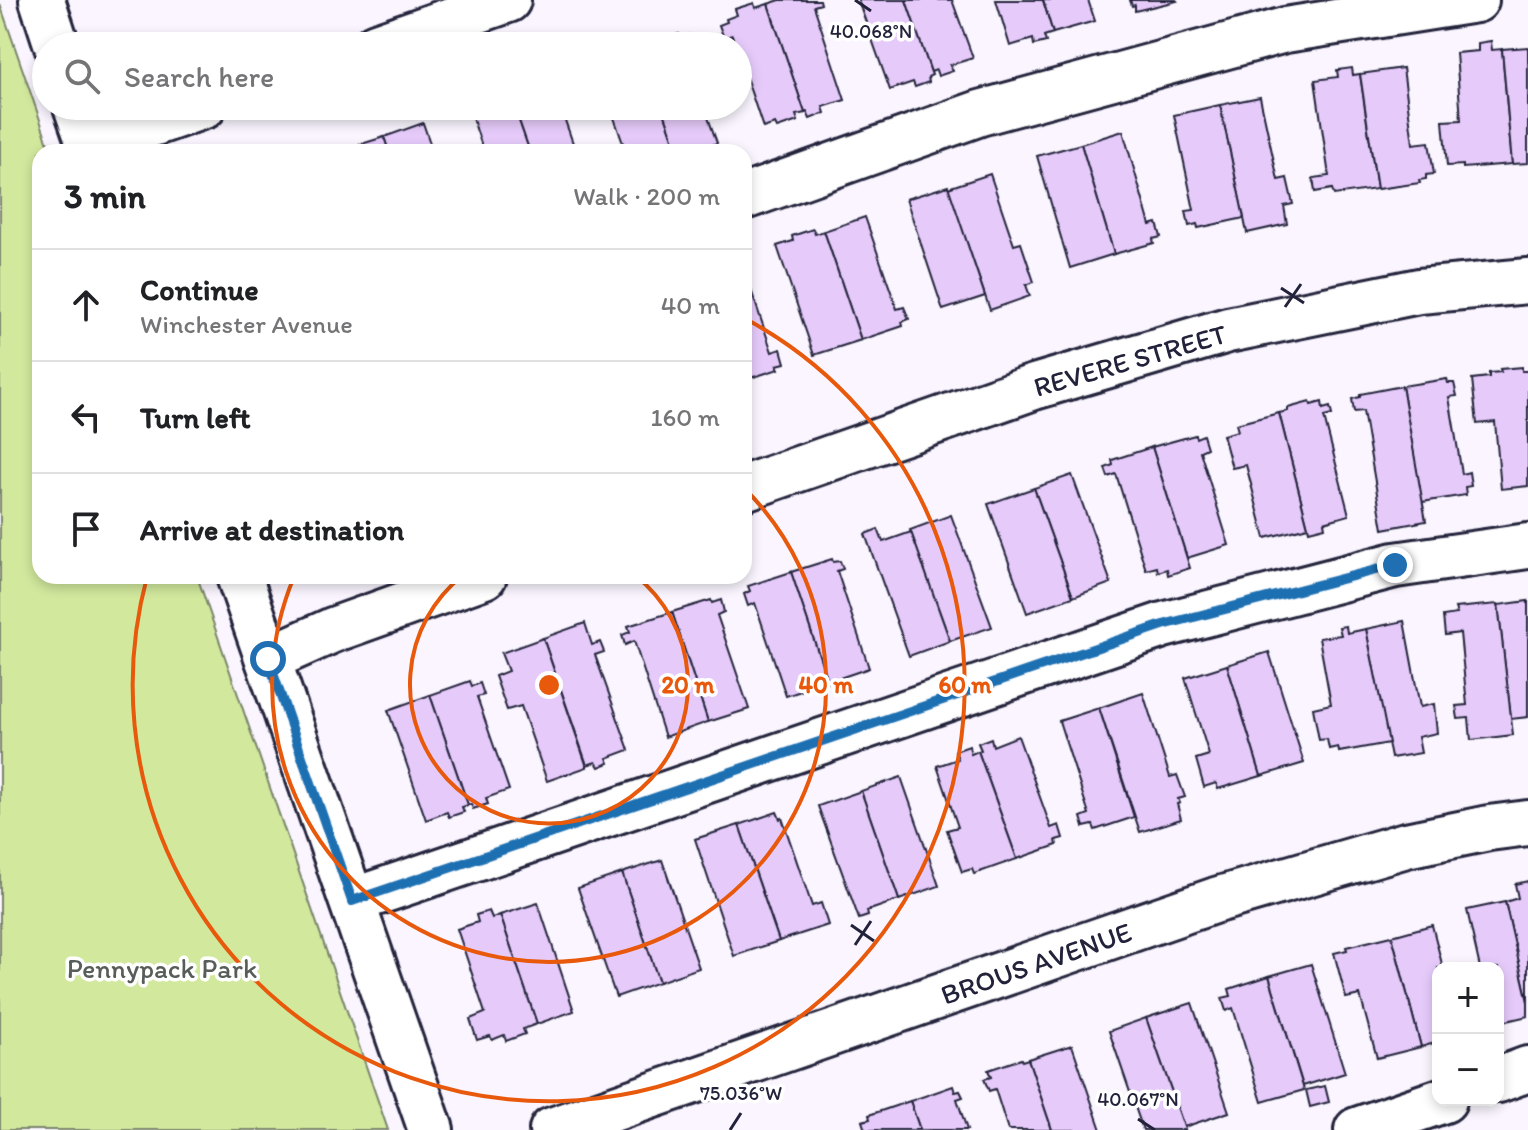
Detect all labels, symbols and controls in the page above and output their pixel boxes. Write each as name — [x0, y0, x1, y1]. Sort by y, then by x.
text: 40.068°N — [830, 19, 912, 43]
search box — [32, 32, 752, 120]
icon: search — [60, 54, 104, 98]
text: Search here — [124, 58, 274, 95]
text: 3 min — [64, 176, 146, 217]
text: Walk · 200 m — [573, 180, 720, 212]
text: Continue — [140, 271, 259, 308]
icon: ahead — [64, 283, 108, 327]
text: 40 m — [661, 289, 720, 321]
text: Winchester Avenue — [140, 308, 353, 340]
street label: REVERE STREET — [1030, 316, 1231, 404]
icon: left — [64, 395, 108, 439]
text: Turn left — [140, 399, 251, 436]
text: 160 m — [650, 401, 720, 433]
icon: arrive — [64, 507, 108, 551]
text: Arrive at destination — [140, 511, 404, 548]
route end — [1377, 547, 1413, 583]
route start — [250, 641, 286, 677]
text: 20 m — [662, 670, 715, 699]
text: 40 m — [799, 670, 854, 699]
text: 60 m — [938, 670, 992, 699]
centre of rings — [535, 671, 563, 699]
street label: BROUS AVENUE — [936, 914, 1136, 1012]
park label: Pennypack Park — [67, 951, 257, 985]
map controls — [1432, 962, 1504, 1106]
button: + — [1432, 962, 1504, 1034]
button: − — [1432, 1034, 1504, 1106]
text: 75.036°W — [700, 1081, 782, 1105]
text: 40.067°N — [1097, 1087, 1179, 1111]

